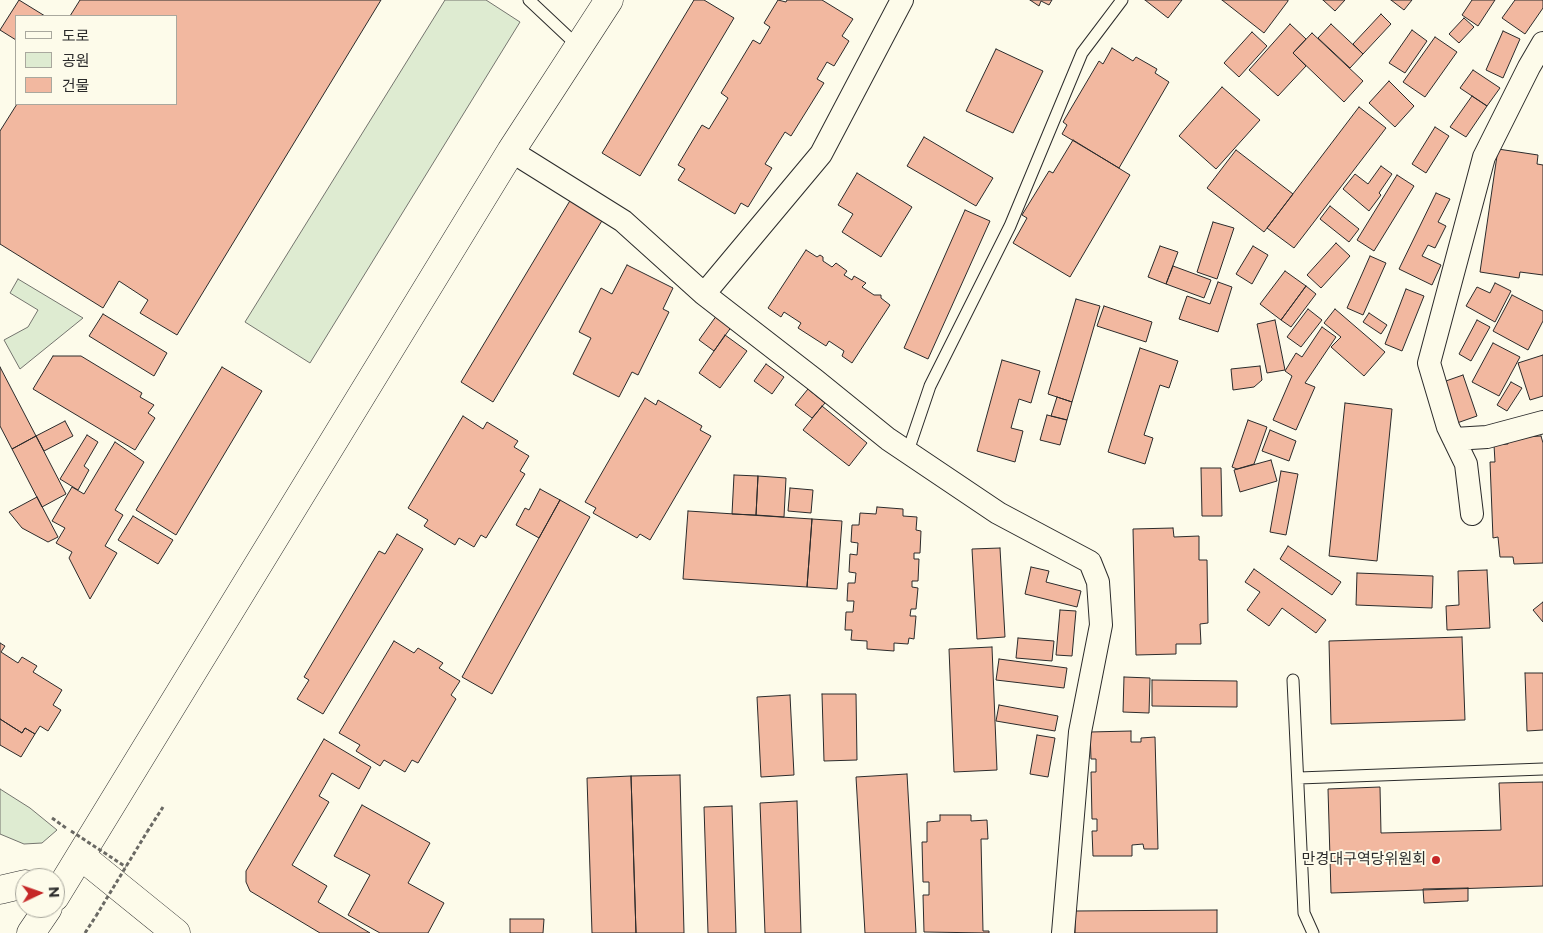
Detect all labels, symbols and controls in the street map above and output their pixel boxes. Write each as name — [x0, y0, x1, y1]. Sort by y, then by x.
legend — [15, 15, 178, 105]
text: 도로 — [62, 26, 90, 45]
text: 공원 — [62, 51, 90, 70]
text: 건물 — [62, 76, 90, 95]
place label: 만경대구역당위원회 — [1302, 851, 1426, 869]
marker: 만경대구역당위원회 — [1430, 854, 1442, 866]
north arrow — [15, 868, 65, 918]
text: N — [45, 886, 63, 898]

